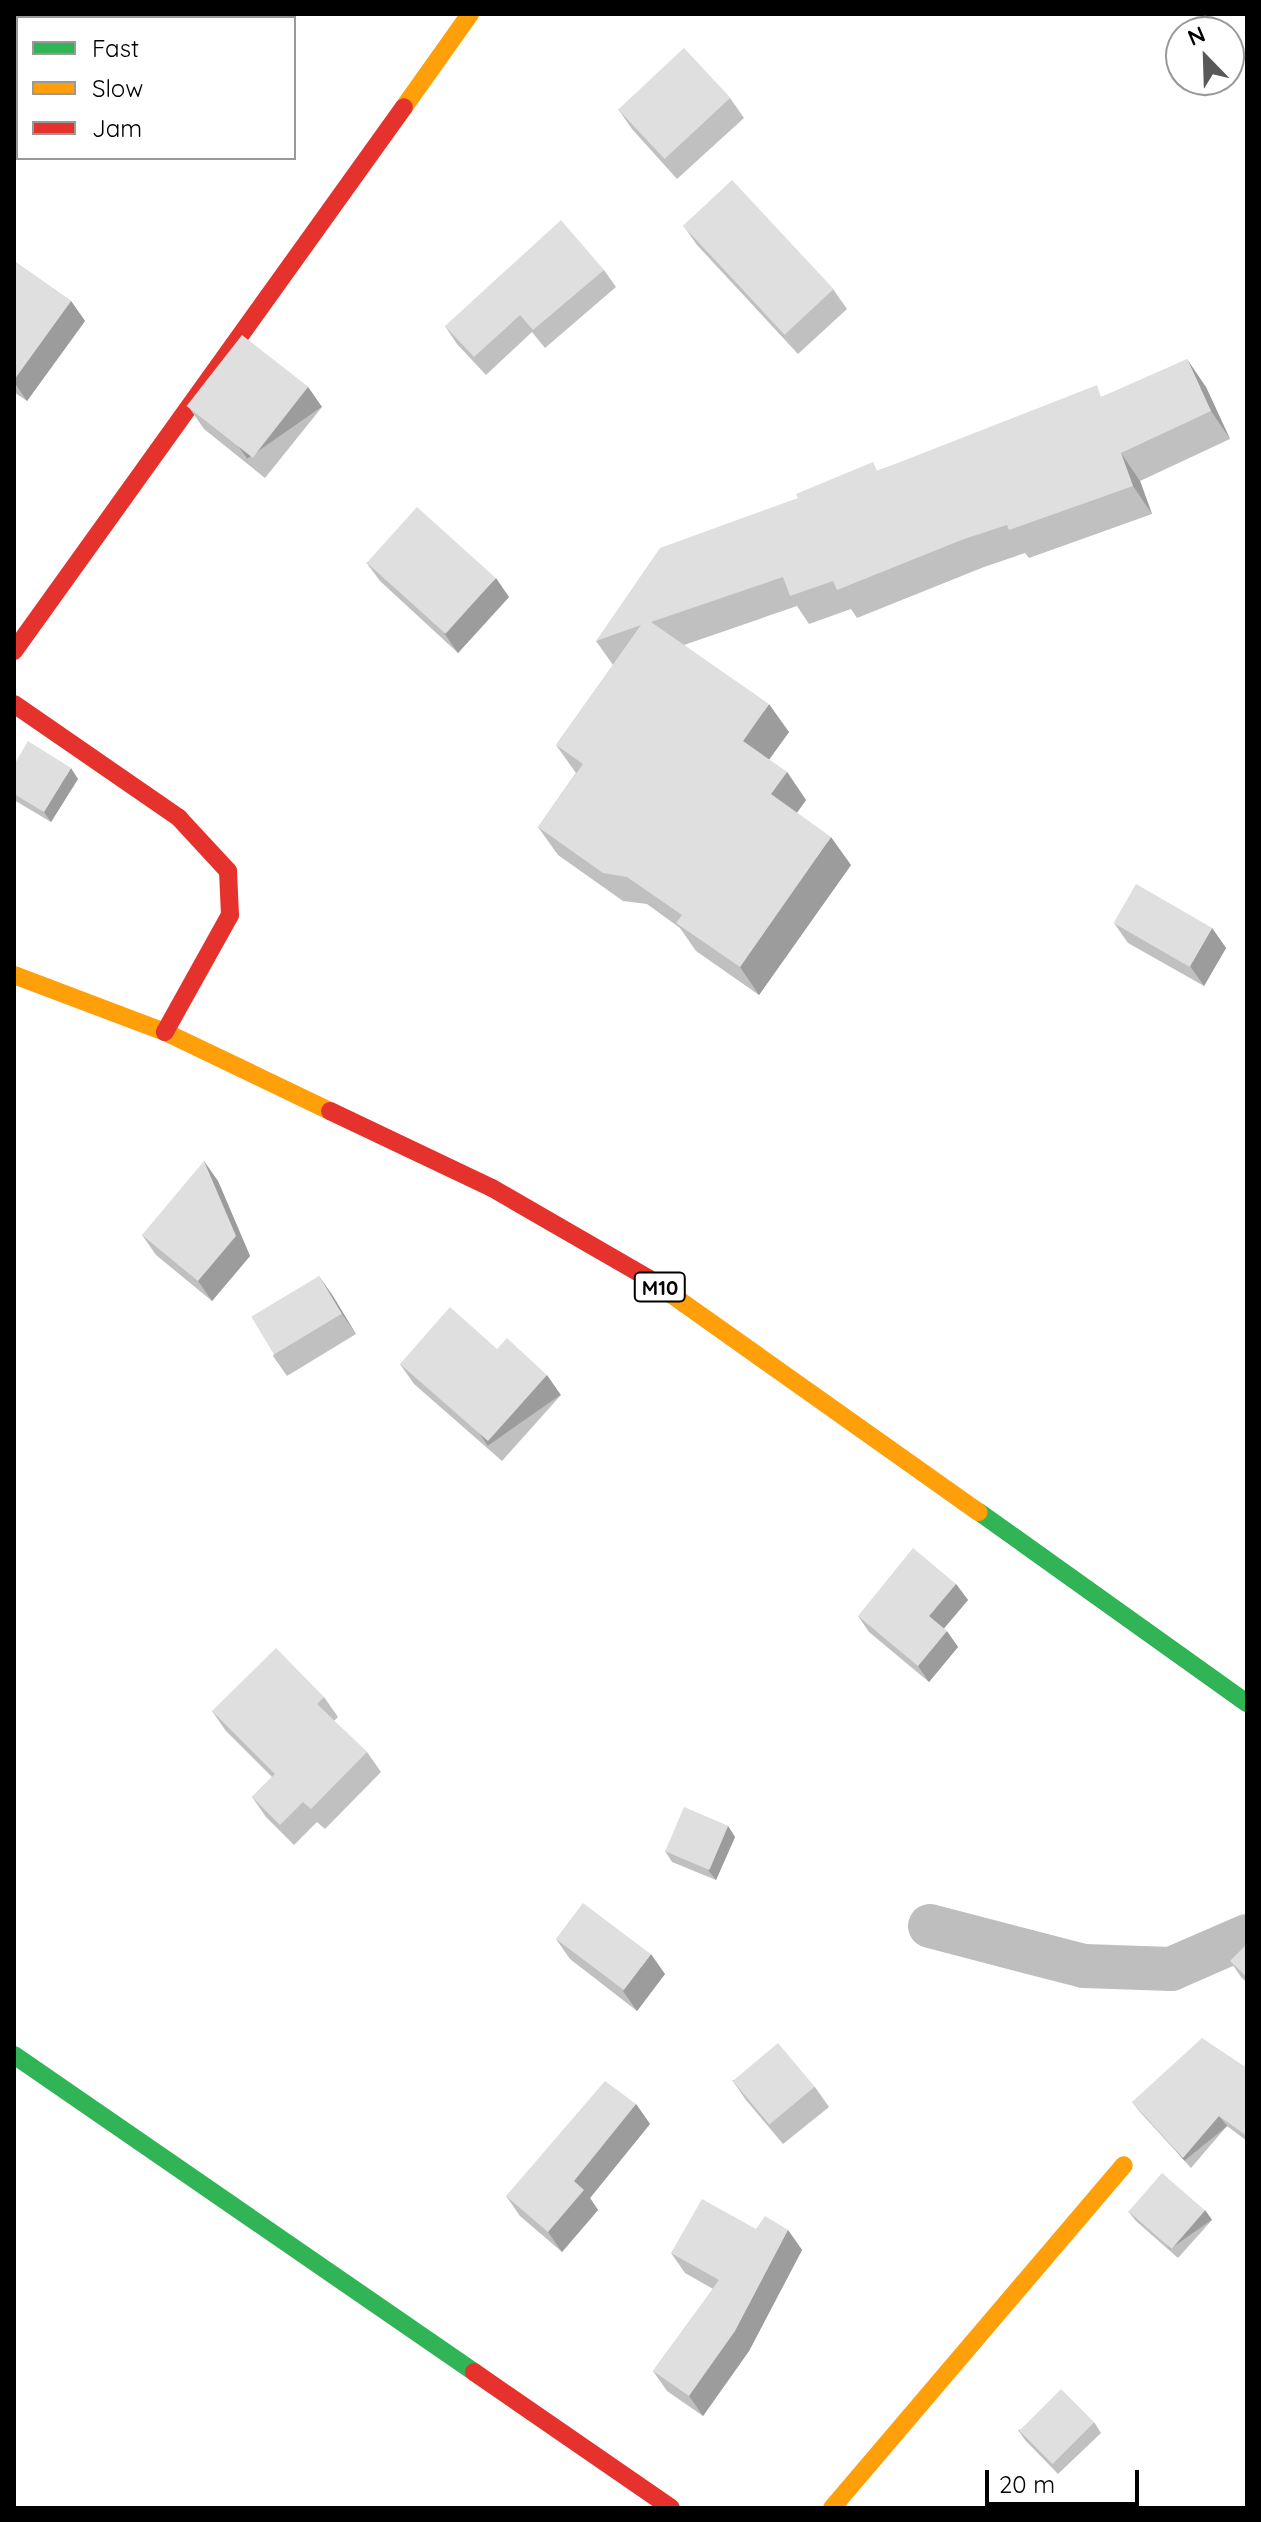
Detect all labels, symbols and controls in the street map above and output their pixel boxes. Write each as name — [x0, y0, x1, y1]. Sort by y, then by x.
legend — [16, 16, 296, 160]
north arrow — [1165, 16, 1245, 96]
text: N — [1183, 20, 1209, 52]
text: Fast — [92, 33, 139, 63]
text: Slow — [92, 73, 143, 103]
text: Jam — [92, 113, 142, 143]
road number: M10 — [632, 1271, 688, 1303]
scale bar — [989, 2454, 1143, 2504]
text: 20 m — [999, 2469, 1055, 2499]

